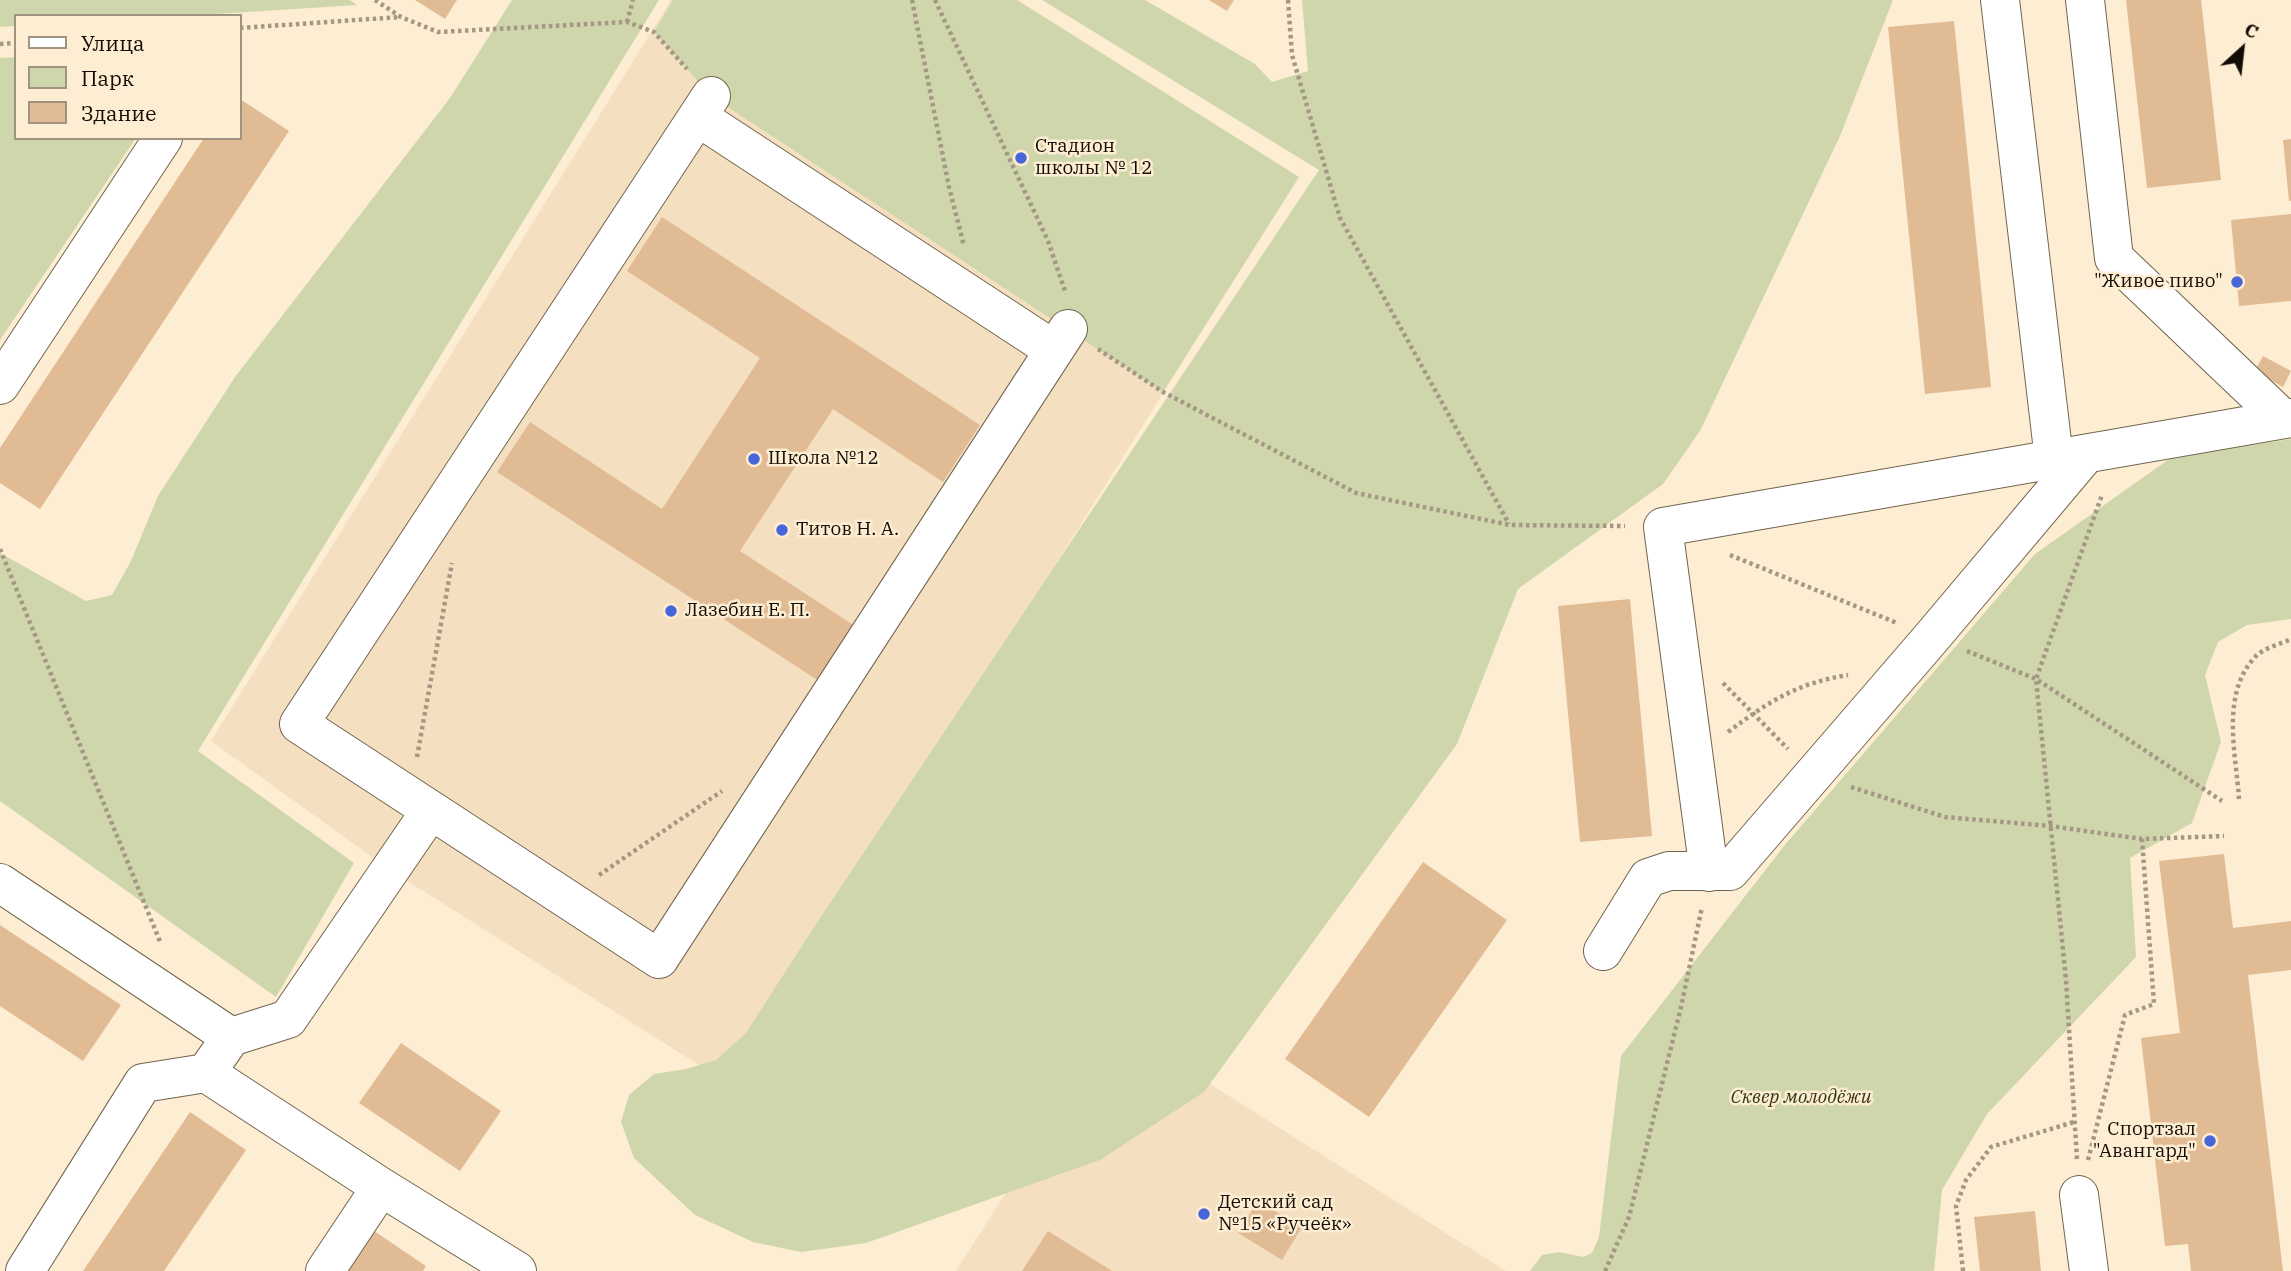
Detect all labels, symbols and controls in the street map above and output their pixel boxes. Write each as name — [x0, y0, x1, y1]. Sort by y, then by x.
legend — [14, 14, 242, 140]
north arrow — [2207, 14, 2277, 84]
text: С — [2240, 17, 2263, 44]
text: Улица — [81, 29, 145, 57]
text: Парк — [81, 64, 134, 92]
text: Здание — [81, 99, 156, 127]
place label: Стадион школы № 12 — [1035, 136, 1153, 180]
marker: Стадион школы № 12 — [1013, 150, 1029, 166]
place label: "Живое пиво" — [2094, 271, 2223, 293]
marker: "Живое пиво" — [2229, 274, 2245, 290]
place label: Школа №12 — [768, 448, 879, 470]
marker: Школа №12 — [746, 451, 762, 467]
place label: Титов Н. А. — [796, 519, 899, 541]
marker: Титов Н. А. — [774, 522, 790, 538]
place label: Лазебин Е. П. — [685, 600, 810, 622]
marker: Лазебин Е. П. — [663, 603, 679, 619]
park label: Сквер молодёжи — [1730, 1087, 1872, 1109]
place label: Спортзал "Авангард" — [2093, 1119, 2196, 1163]
marker: Спортзал "Авангард" — [2202, 1133, 2218, 1149]
place label: Детский сад №15 «Ручеёк» — [1218, 1192, 1351, 1236]
marker: Детский сад №15 «Ручеёк» — [1196, 1206, 1212, 1222]

